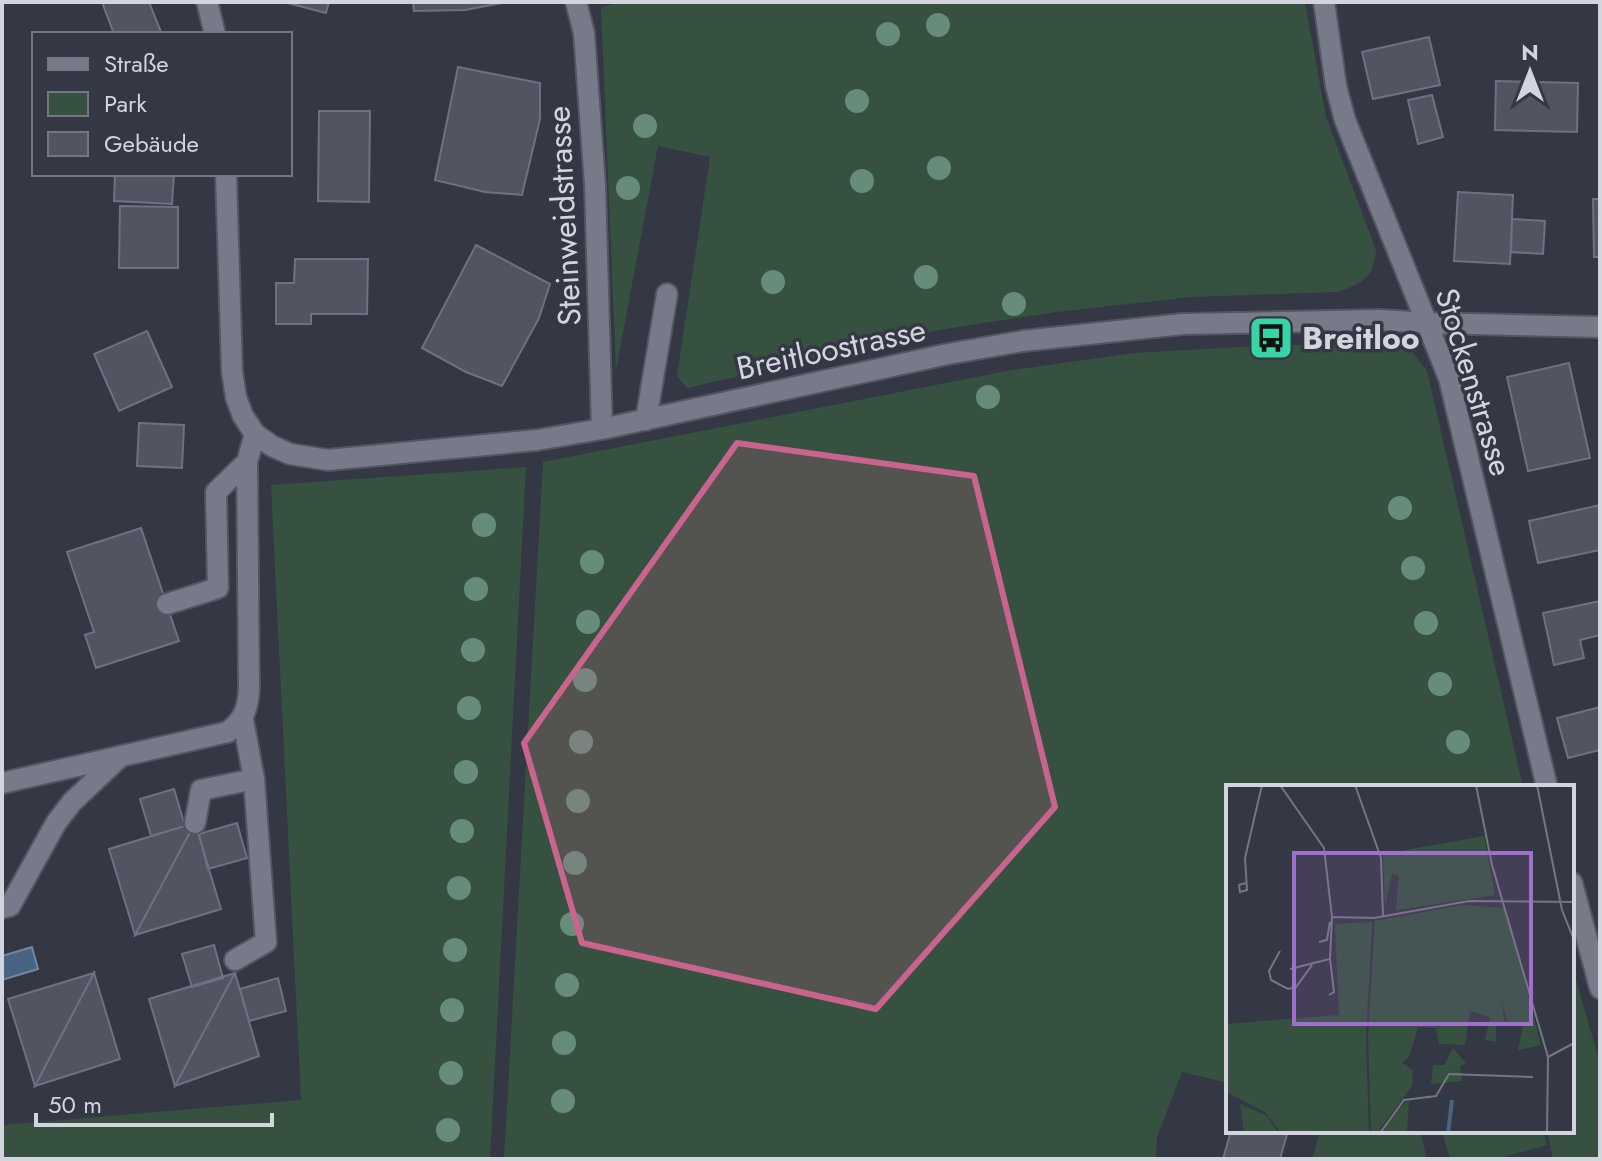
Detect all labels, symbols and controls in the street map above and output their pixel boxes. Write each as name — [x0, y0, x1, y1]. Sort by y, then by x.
legend — [32, 32, 292, 176]
north arrow — [1490, 32, 1570, 112]
text: N — [1521, 36, 1539, 68]
text: Straße — [104, 46, 169, 81]
text: Park — [104, 86, 147, 121]
street label: Steinweidstrasse — [535, 105, 593, 327]
text: Gebäude — [104, 126, 199, 161]
street label: Stockenstrasse — [1424, 282, 1524, 482]
street label: Breitloostrasse — [732, 307, 930, 391]
bus stop icon: Breitloo — [1247, 314, 1295, 362]
place label: Breitloo — [1302, 315, 1420, 361]
inset map — [1226, 785, 1574, 1133]
scale bar — [36, 1077, 272, 1127]
text: 50 m — [48, 1087, 102, 1122]

